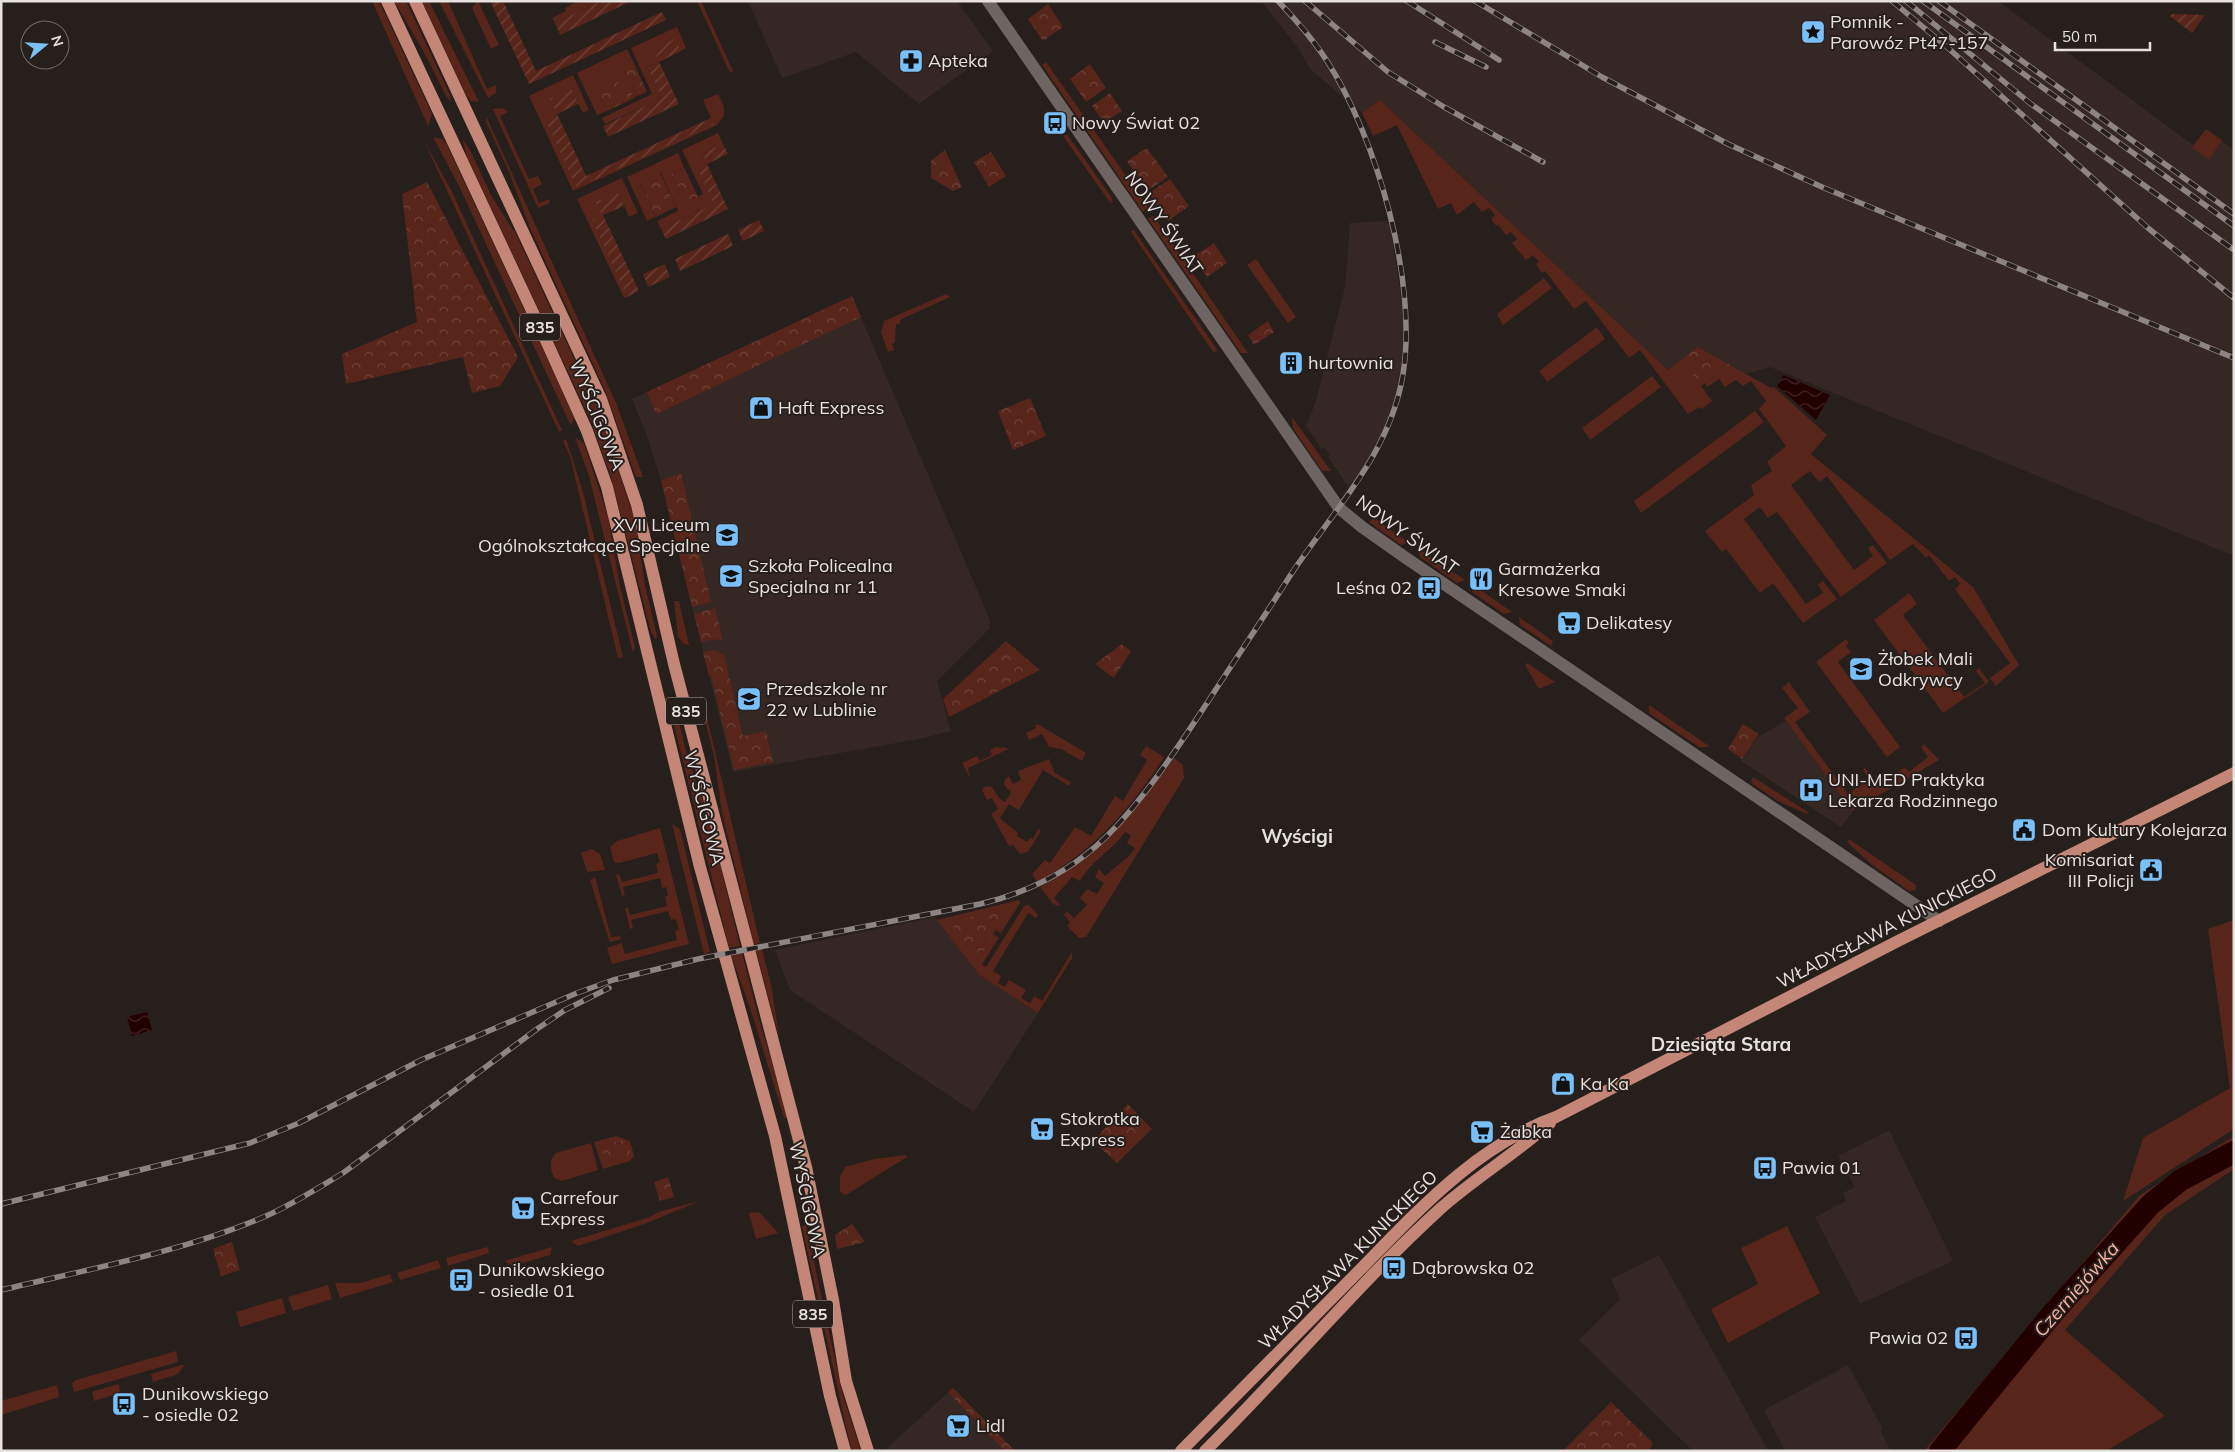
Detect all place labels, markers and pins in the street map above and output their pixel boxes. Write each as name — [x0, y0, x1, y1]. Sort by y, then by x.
place label: Pomnik - Parowóz Pt47-157 — [1830, 10, 1988, 54]
place icon: Pomnik - Parowóz Pt47-157 — [1800, 19, 1826, 45]
pharmacy icon: Apteka — [898, 48, 924, 74]
place label: Apteka — [928, 49, 988, 72]
bus stop icon: Nowy Świat 02 — [1042, 110, 1068, 136]
place label: Nowy Świat 02 — [1072, 111, 1200, 134]
building icon: hurtownia — [1278, 350, 1304, 376]
place label: hurtownia — [1308, 351, 1394, 374]
shop icon: Haft Express — [748, 395, 774, 421]
place label: Haft Express — [778, 396, 884, 419]
place label: XVII Liceum Ogólnokształcące Specjalne — [478, 513, 710, 557]
school or university icon: XVII Liceum Ogólnokształcące Specjalne — [714, 522, 740, 548]
place label: Szkoła Policealna Specjalna nr 11 — [748, 554, 893, 598]
place label: Garmażerka Kresowe Smaki — [1498, 557, 1626, 601]
school or university icon: Szkoła Policealna Specjalna nr 11 — [718, 563, 744, 589]
restaurant icon: Garmażerka Kresowe Smaki — [1468, 566, 1494, 592]
bus stop icon: Leśna 02 — [1416, 575, 1442, 601]
place label: Leśna 02 — [1336, 576, 1412, 599]
supermarket icon: Delikatesy — [1556, 610, 1582, 636]
place label: Delikatesy — [1586, 611, 1673, 634]
place label: Żłobek Mali Odkrywcy — [1878, 647, 1973, 691]
school or university icon: Żłobek Mali Odkrywcy — [1848, 656, 1874, 682]
place label: Przedszkole nr 22 w Lublinie — [766, 677, 888, 721]
school or university icon: Przedszkole nr 22 w Lublinie — [736, 686, 762, 712]
place label: UNI-MED Praktyka Lekarza Rodzinnego — [1828, 768, 1998, 812]
hospital icon: UNI-MED Praktyka Lekarza Rodzinnego — [1798, 777, 1824, 803]
public building icon: Dom Kultury Kolejarza — [2011, 817, 2037, 843]
place label: Dom Kultury Kolejarza — [2042, 818, 2227, 841]
place label: Komisariat III Policji — [2045, 848, 2134, 892]
public building icon: Komisariat III Policji — [2138, 857, 2164, 883]
shop icon: Ka Ka — [1550, 1071, 1576, 1097]
place label: Ka Ka — [1580, 1072, 1629, 1095]
place label: Stokrotka Express — [1060, 1107, 1140, 1151]
supermarket icon: Stokrotka Express — [1029, 1116, 1055, 1142]
supermarket icon: Żabka — [1469, 1119, 1495, 1145]
place label: Żabka — [1500, 1120, 1552, 1143]
bus stop icon: Pawia 01 — [1752, 1155, 1778, 1181]
place label: Pawia 01 — [1782, 1156, 1861, 1179]
place label: Carrefour Express — [540, 1186, 619, 1230]
supermarket icon: Carrefour Express — [510, 1195, 536, 1221]
bus stop icon: Dąbrowska 02 — [1381, 1255, 1407, 1281]
place label: Dąbrowska 02 — [1412, 1256, 1534, 1279]
place label: Dunikowskiego - osiedle 01 — [478, 1258, 605, 1302]
bus stop icon: Dunikowskiego - osiedle 01 — [448, 1267, 474, 1293]
bus stop icon: Pawia 02 — [1953, 1325, 1979, 1351]
place label: Pawia 02 — [1869, 1326, 1948, 1349]
place label: Dunikowskiego - osiedle 02 — [142, 1382, 269, 1426]
bus stop icon: Dunikowskiego - osiedle 02 — [111, 1391, 137, 1417]
supermarket icon: Lidl — [945, 1413, 971, 1439]
place label: Lidl — [976, 1414, 1005, 1437]

